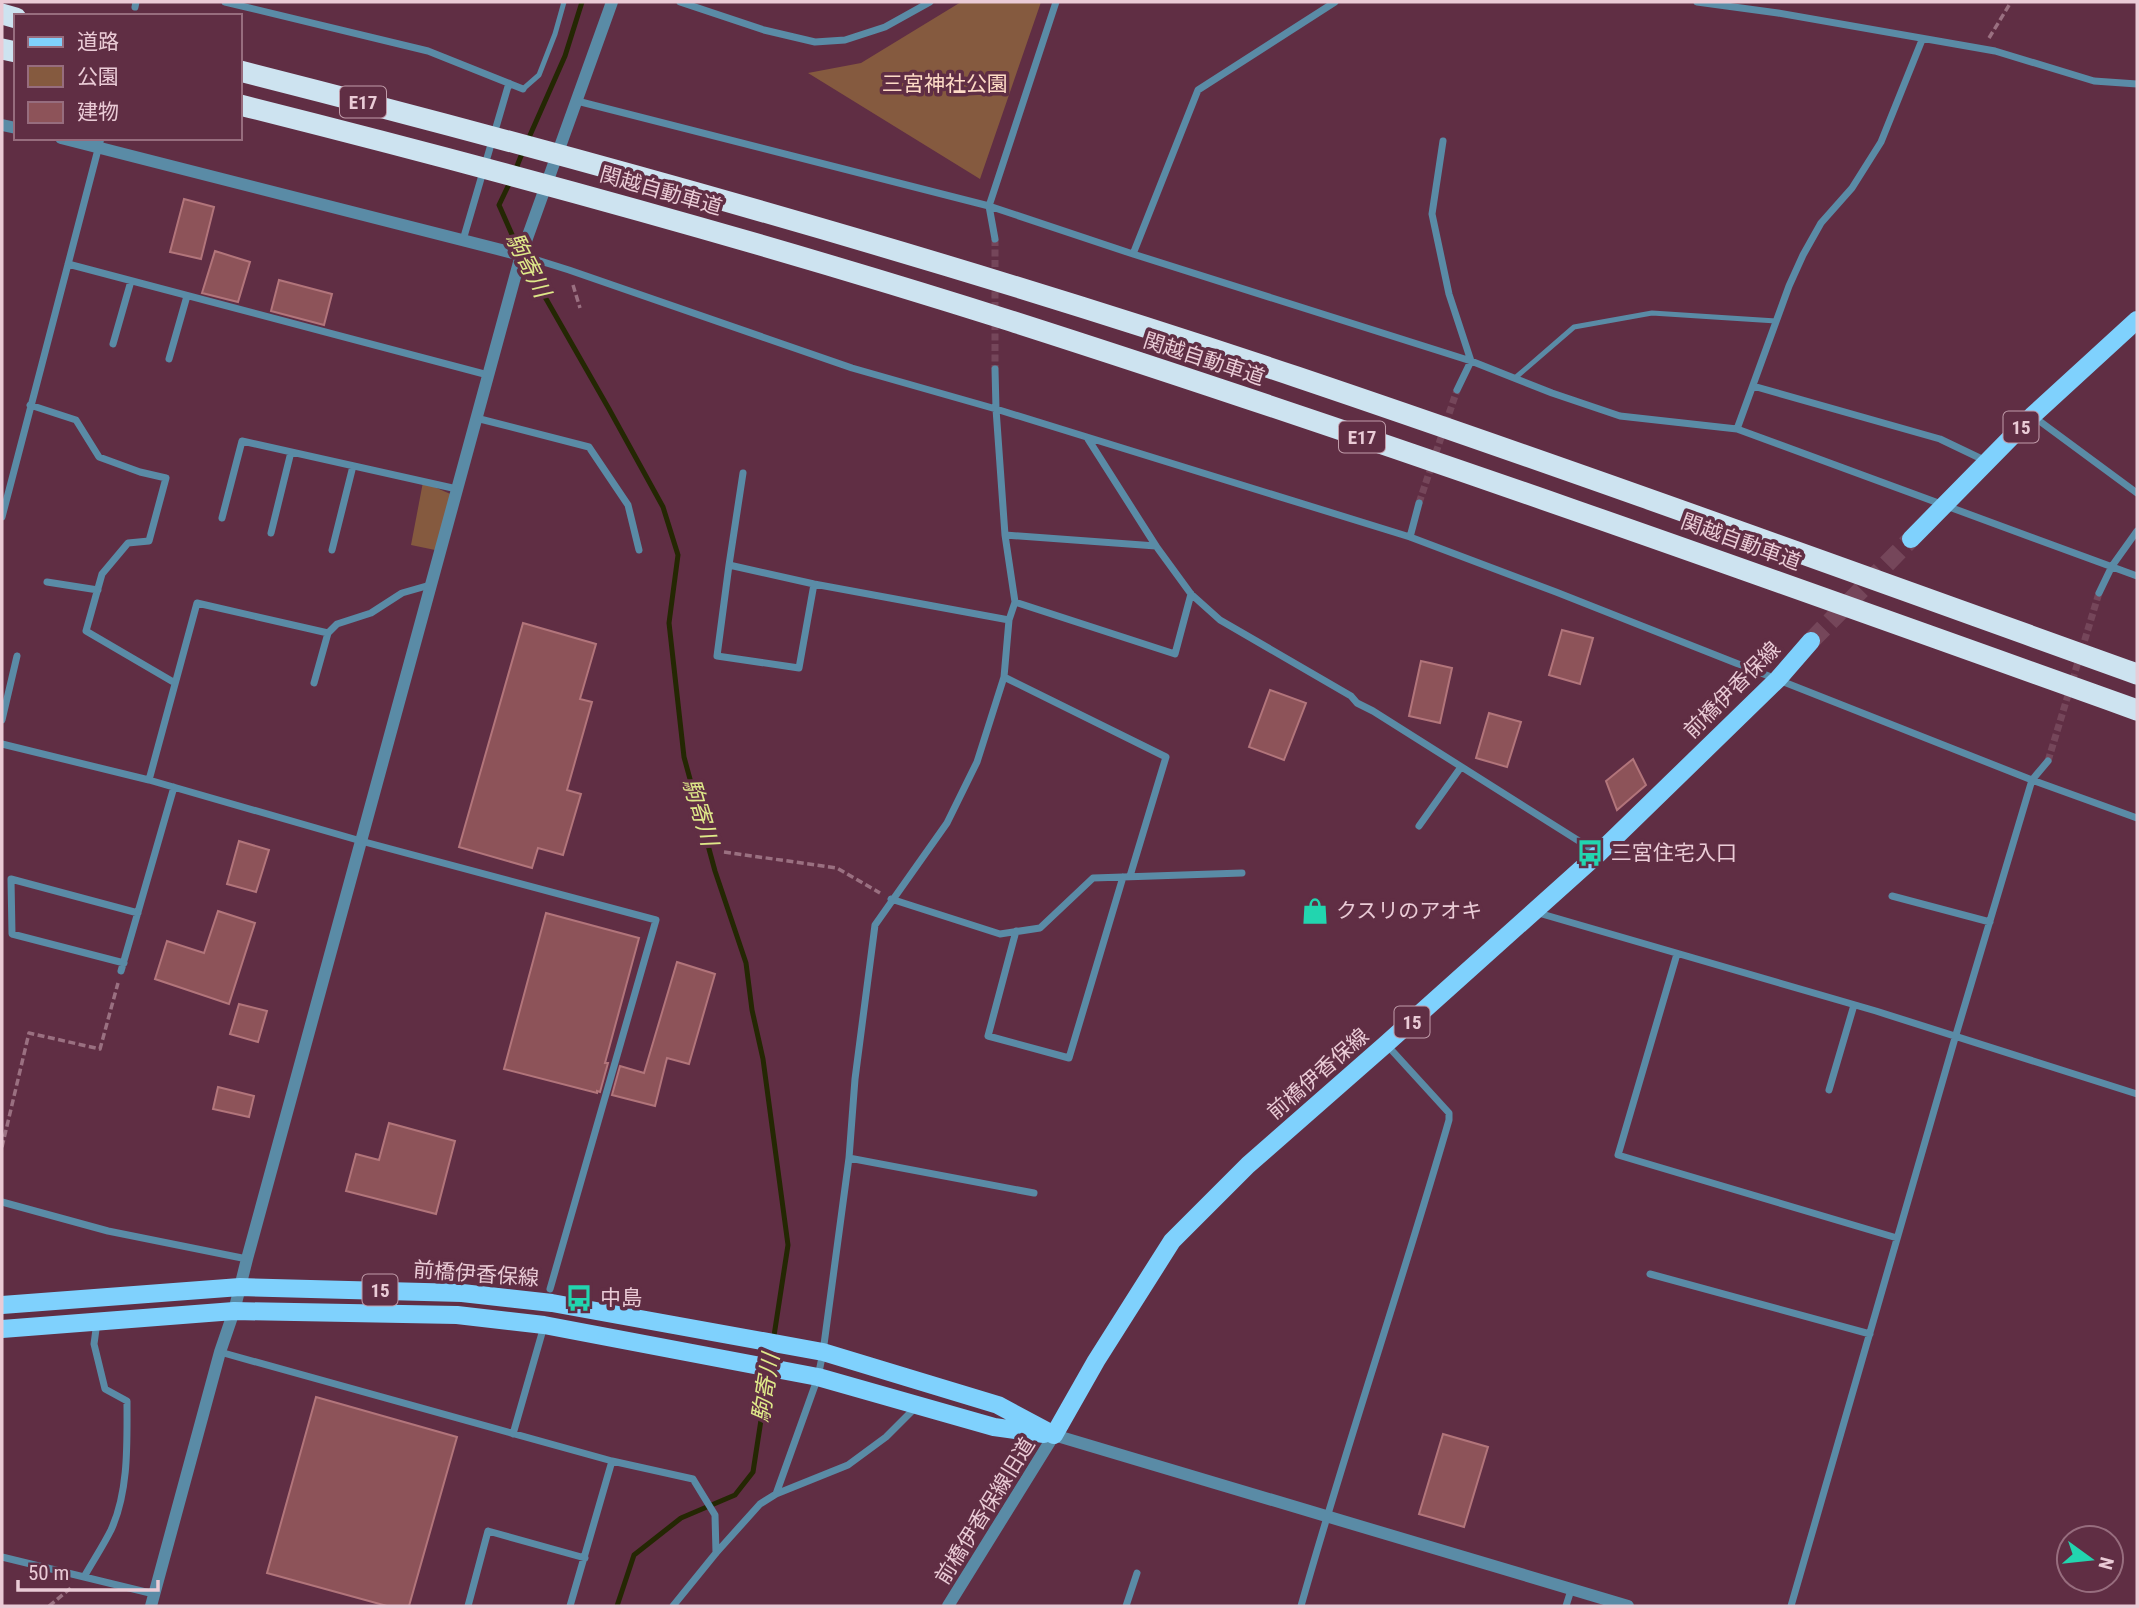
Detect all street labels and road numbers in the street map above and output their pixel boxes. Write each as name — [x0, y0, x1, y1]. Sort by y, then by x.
road number: E17 — [340, 86, 386, 118]
street label: 関越自動車道 — [597, 162, 725, 220]
street label: 関越自動車道 — [1140, 328, 1268, 390]
road number: 15 — [2004, 412, 2038, 442]
road number: E17 — [1339, 422, 1385, 452]
street label: 関越自動車道 — [1678, 509, 1804, 575]
street label: 前橋伊香保線 — [1679, 637, 1785, 743]
road number: 15 — [1394, 1006, 1430, 1038]
street label: 前橋伊香保線 — [1263, 1024, 1373, 1124]
street label: 前橋伊香保線 — [412, 1258, 540, 1290]
road number: 15 — [362, 1274, 398, 1306]
street label: 前橋伊香保線旧道 — [930, 1433, 1040, 1589]

